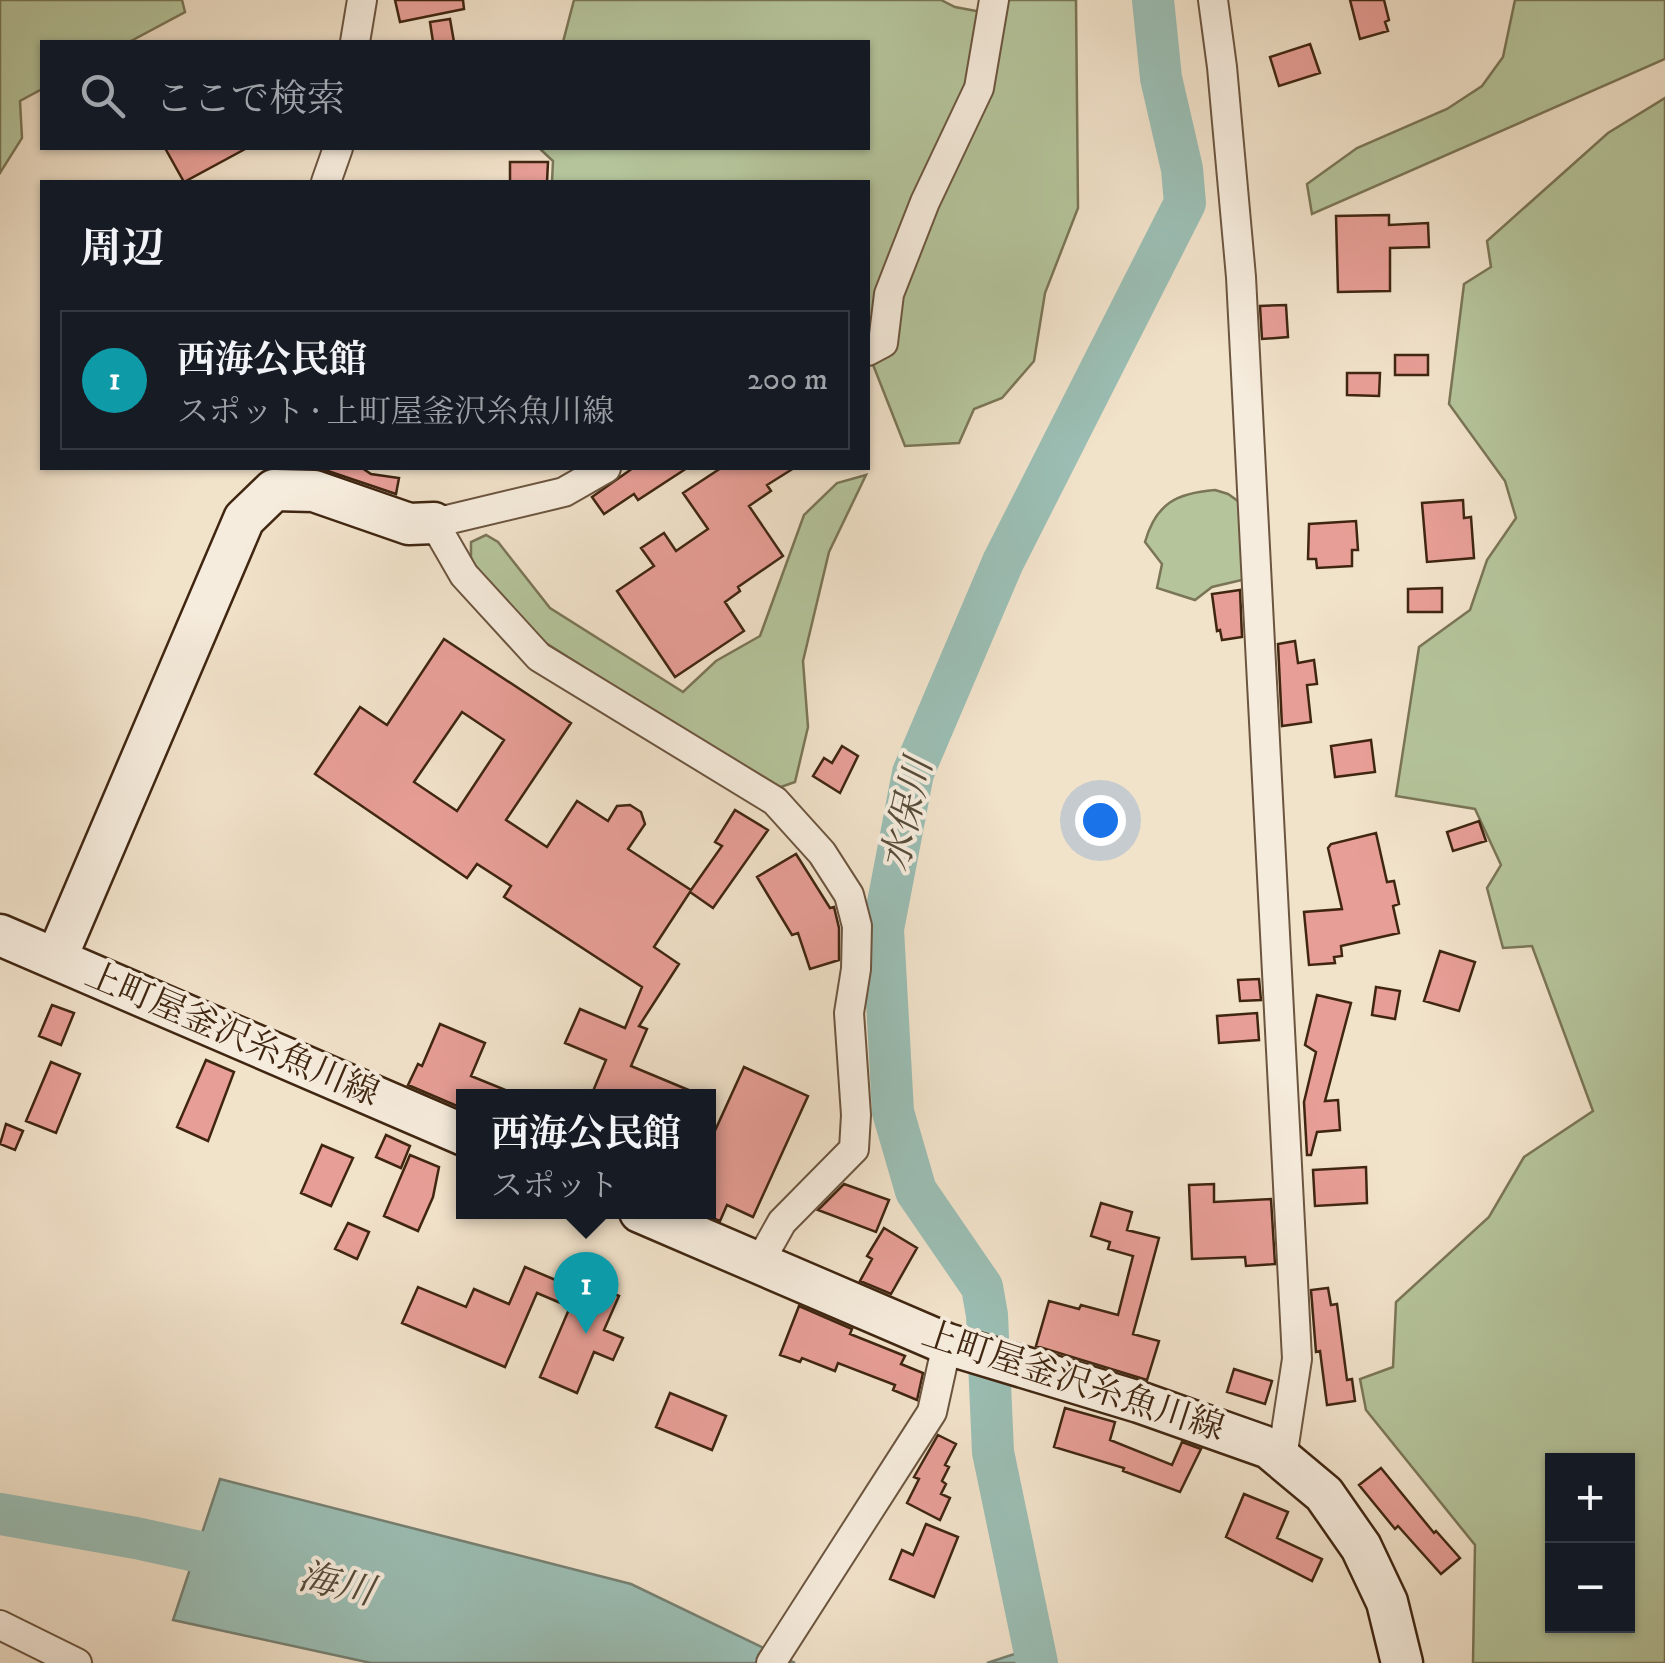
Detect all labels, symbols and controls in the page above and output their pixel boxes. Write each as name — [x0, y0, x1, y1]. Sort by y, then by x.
search box — [40, 40, 870, 150]
icon: search — [75, 68, 130, 123]
text: ここで検索 — [155, 76, 345, 124]
text: 周辺 — [80, 224, 164, 276]
text: 西海公民館 — [177, 337, 367, 385]
text: 1 — [109, 360, 120, 400]
text: 200 m — [747, 360, 828, 400]
text: スポット · 上町屋釜沢糸魚川線 — [177, 393, 614, 433]
water label: 水保川 — [872, 750, 945, 876]
your location — [1075, 795, 1126, 846]
street label: 上町屋釜沢糸魚川線 — [78, 953, 386, 1117]
popup — [456, 1089, 716, 1219]
text: 西海公民館 — [491, 1111, 681, 1159]
text: スポット — [491, 1167, 619, 1207]
pin: 1 — [554, 1252, 618, 1334]
street label: 上町屋釜沢糸魚川線 — [916, 1312, 1230, 1452]
map controls — [1545, 1453, 1635, 1633]
button: + — [1545, 1453, 1635, 1543]
button: − — [1545, 1543, 1635, 1633]
water label: 海川 — [294, 1553, 382, 1618]

